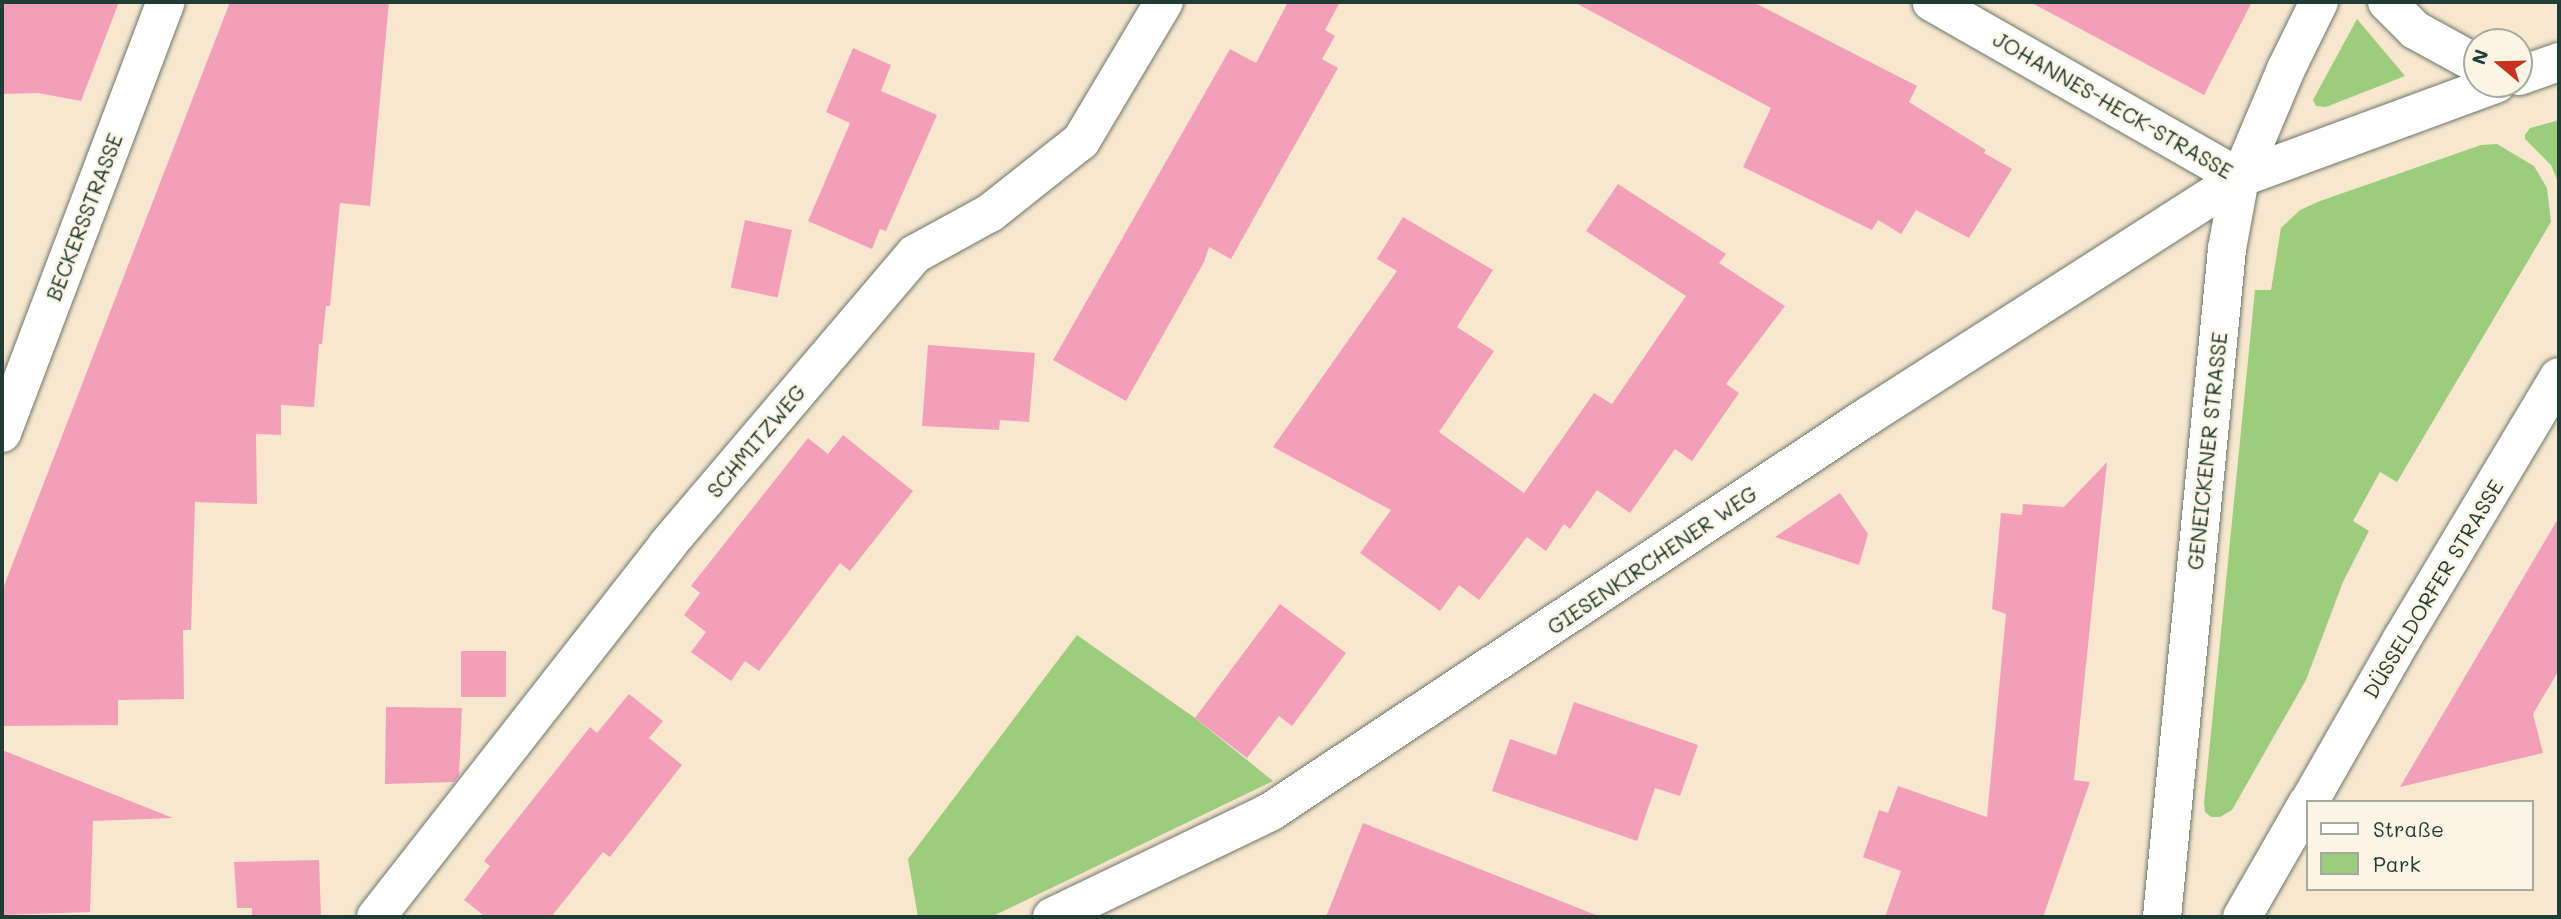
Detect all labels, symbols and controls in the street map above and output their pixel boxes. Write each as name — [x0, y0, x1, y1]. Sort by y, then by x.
street label: JOHANNES-HECK-STRASSE — [1989, 26, 2237, 184]
north arrow — [2463, 28, 2533, 98]
text: N — [2465, 46, 2494, 68]
street label: BECKERSSTRASSE — [40, 130, 128, 304]
street label: GENEICKENER STRASSE — [2182, 331, 2232, 571]
street label: SCHMITZWEG — [701, 379, 811, 503]
street label: DÜSSELDORFER STRASSE — [2358, 475, 2508, 703]
street label: GIESENKIRCHENER WEG — [1542, 480, 1762, 640]
legend — [2306, 800, 2533, 891]
text: Straße — [2373, 815, 2444, 842]
text: Park — [2373, 850, 2421, 877]

